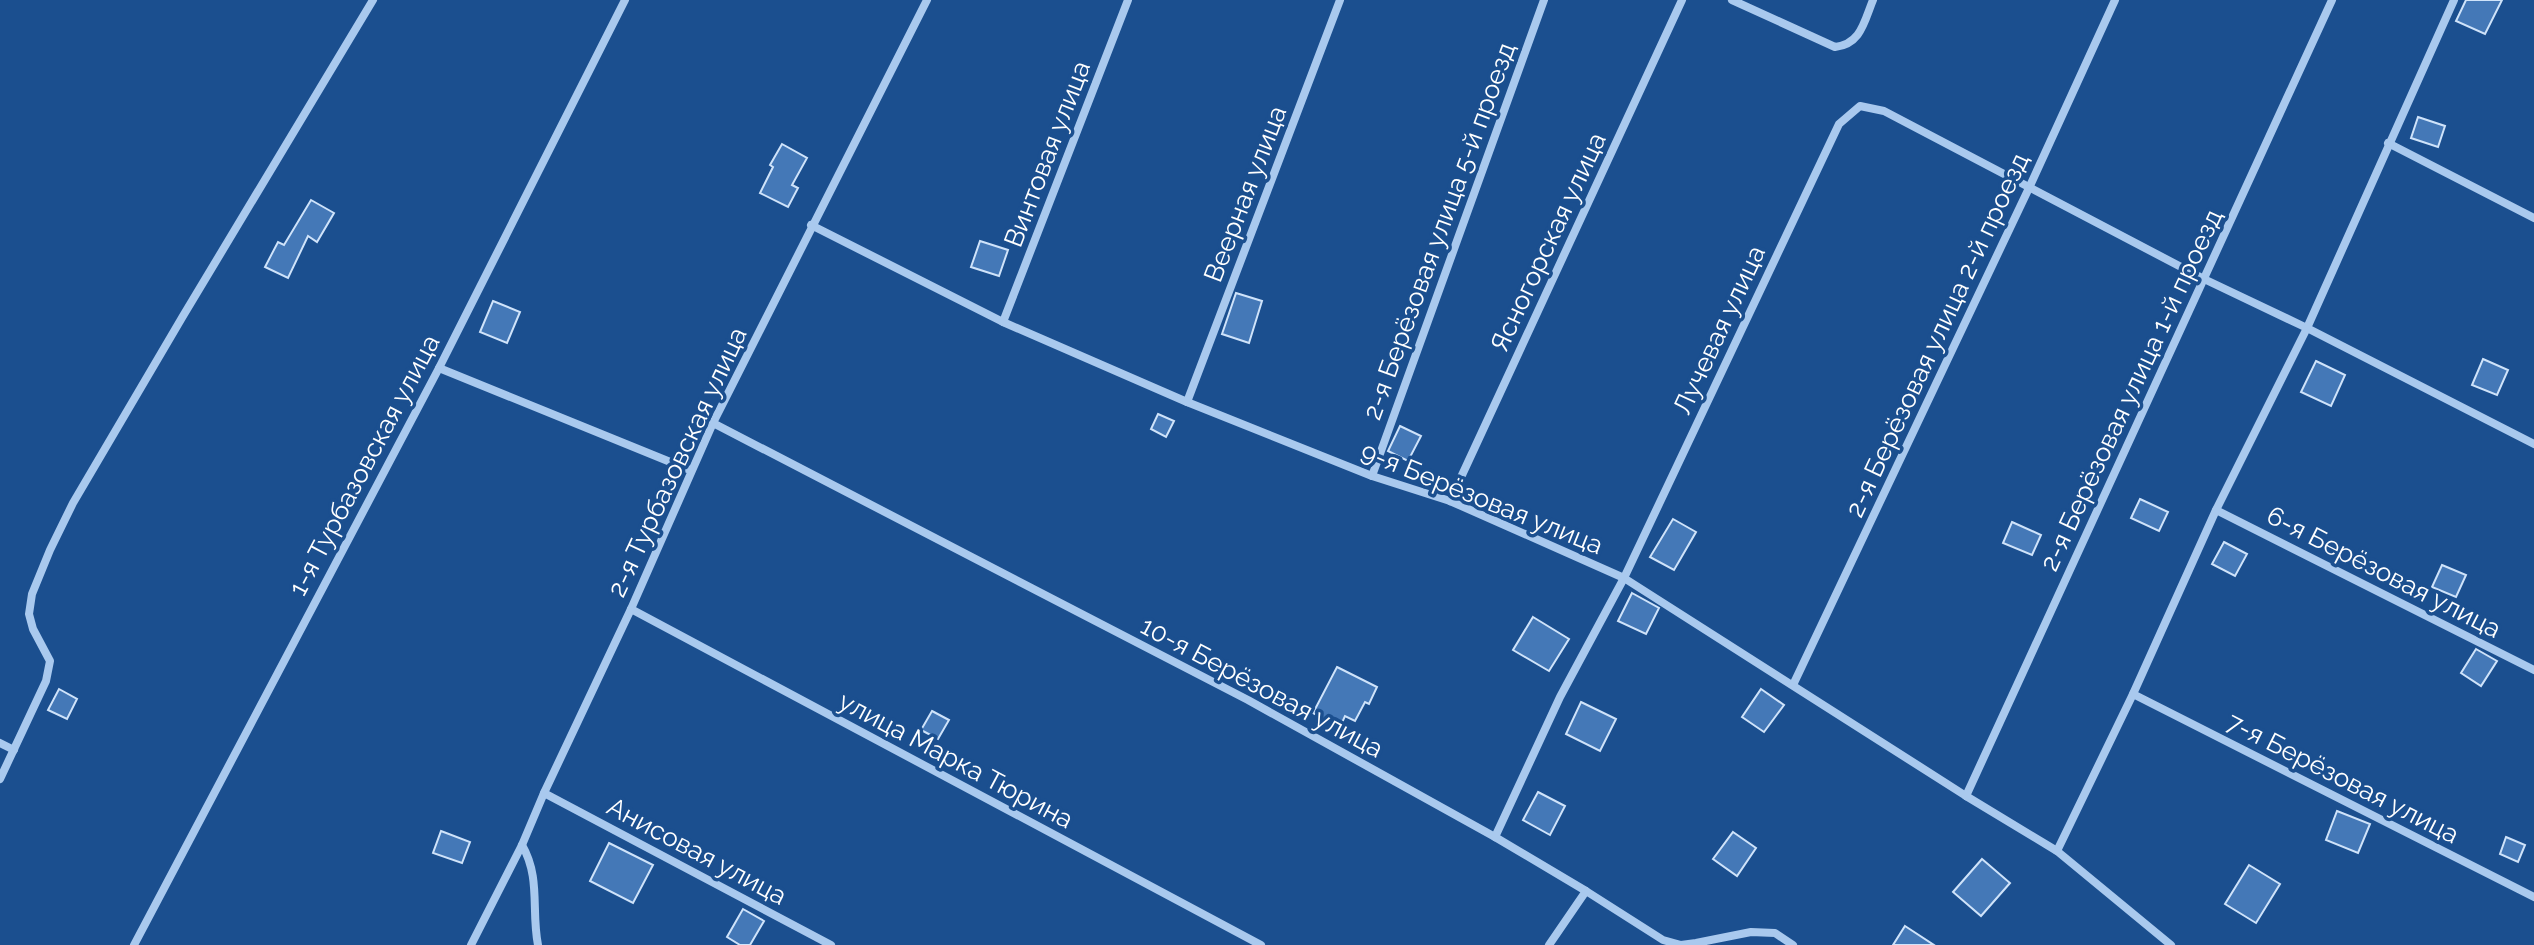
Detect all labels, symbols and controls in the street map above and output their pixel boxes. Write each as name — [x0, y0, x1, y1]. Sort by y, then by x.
street label: 2-я Берёзовая улица 5-й проезд — [1357, 38, 1521, 424]
street label: Винтовая улица — [998, 57, 1096, 251]
street label: Веерная улица — [1198, 102, 1292, 286]
street label: Ясногорская улица — [1484, 128, 1612, 356]
street label: 2-я Берёзовая улица 2-й проезд — [1839, 148, 2035, 522]
street label: 2-я Берёзовая улица 1-й проезд — [2034, 204, 2228, 576]
street label: Лучевая улица — [1667, 241, 1771, 419]
street label: 2-я Турбазовская улица — [601, 322, 753, 602]
street label: 1-я Турбазовская улица — [282, 329, 446, 601]
street label: 9-я Берёзовая улица — [1357, 436, 1607, 560]
street label: 6-я Берёзовая улица — [2262, 500, 2506, 644]
street label: 10-я Берёзовая улица — [1136, 610, 1388, 764]
street label: улица Марка Тюрина — [834, 685, 1078, 835]
street label: 7-я Берёзовая улица — [2222, 706, 2464, 850]
street label: Анисовая улица — [602, 791, 792, 911]

